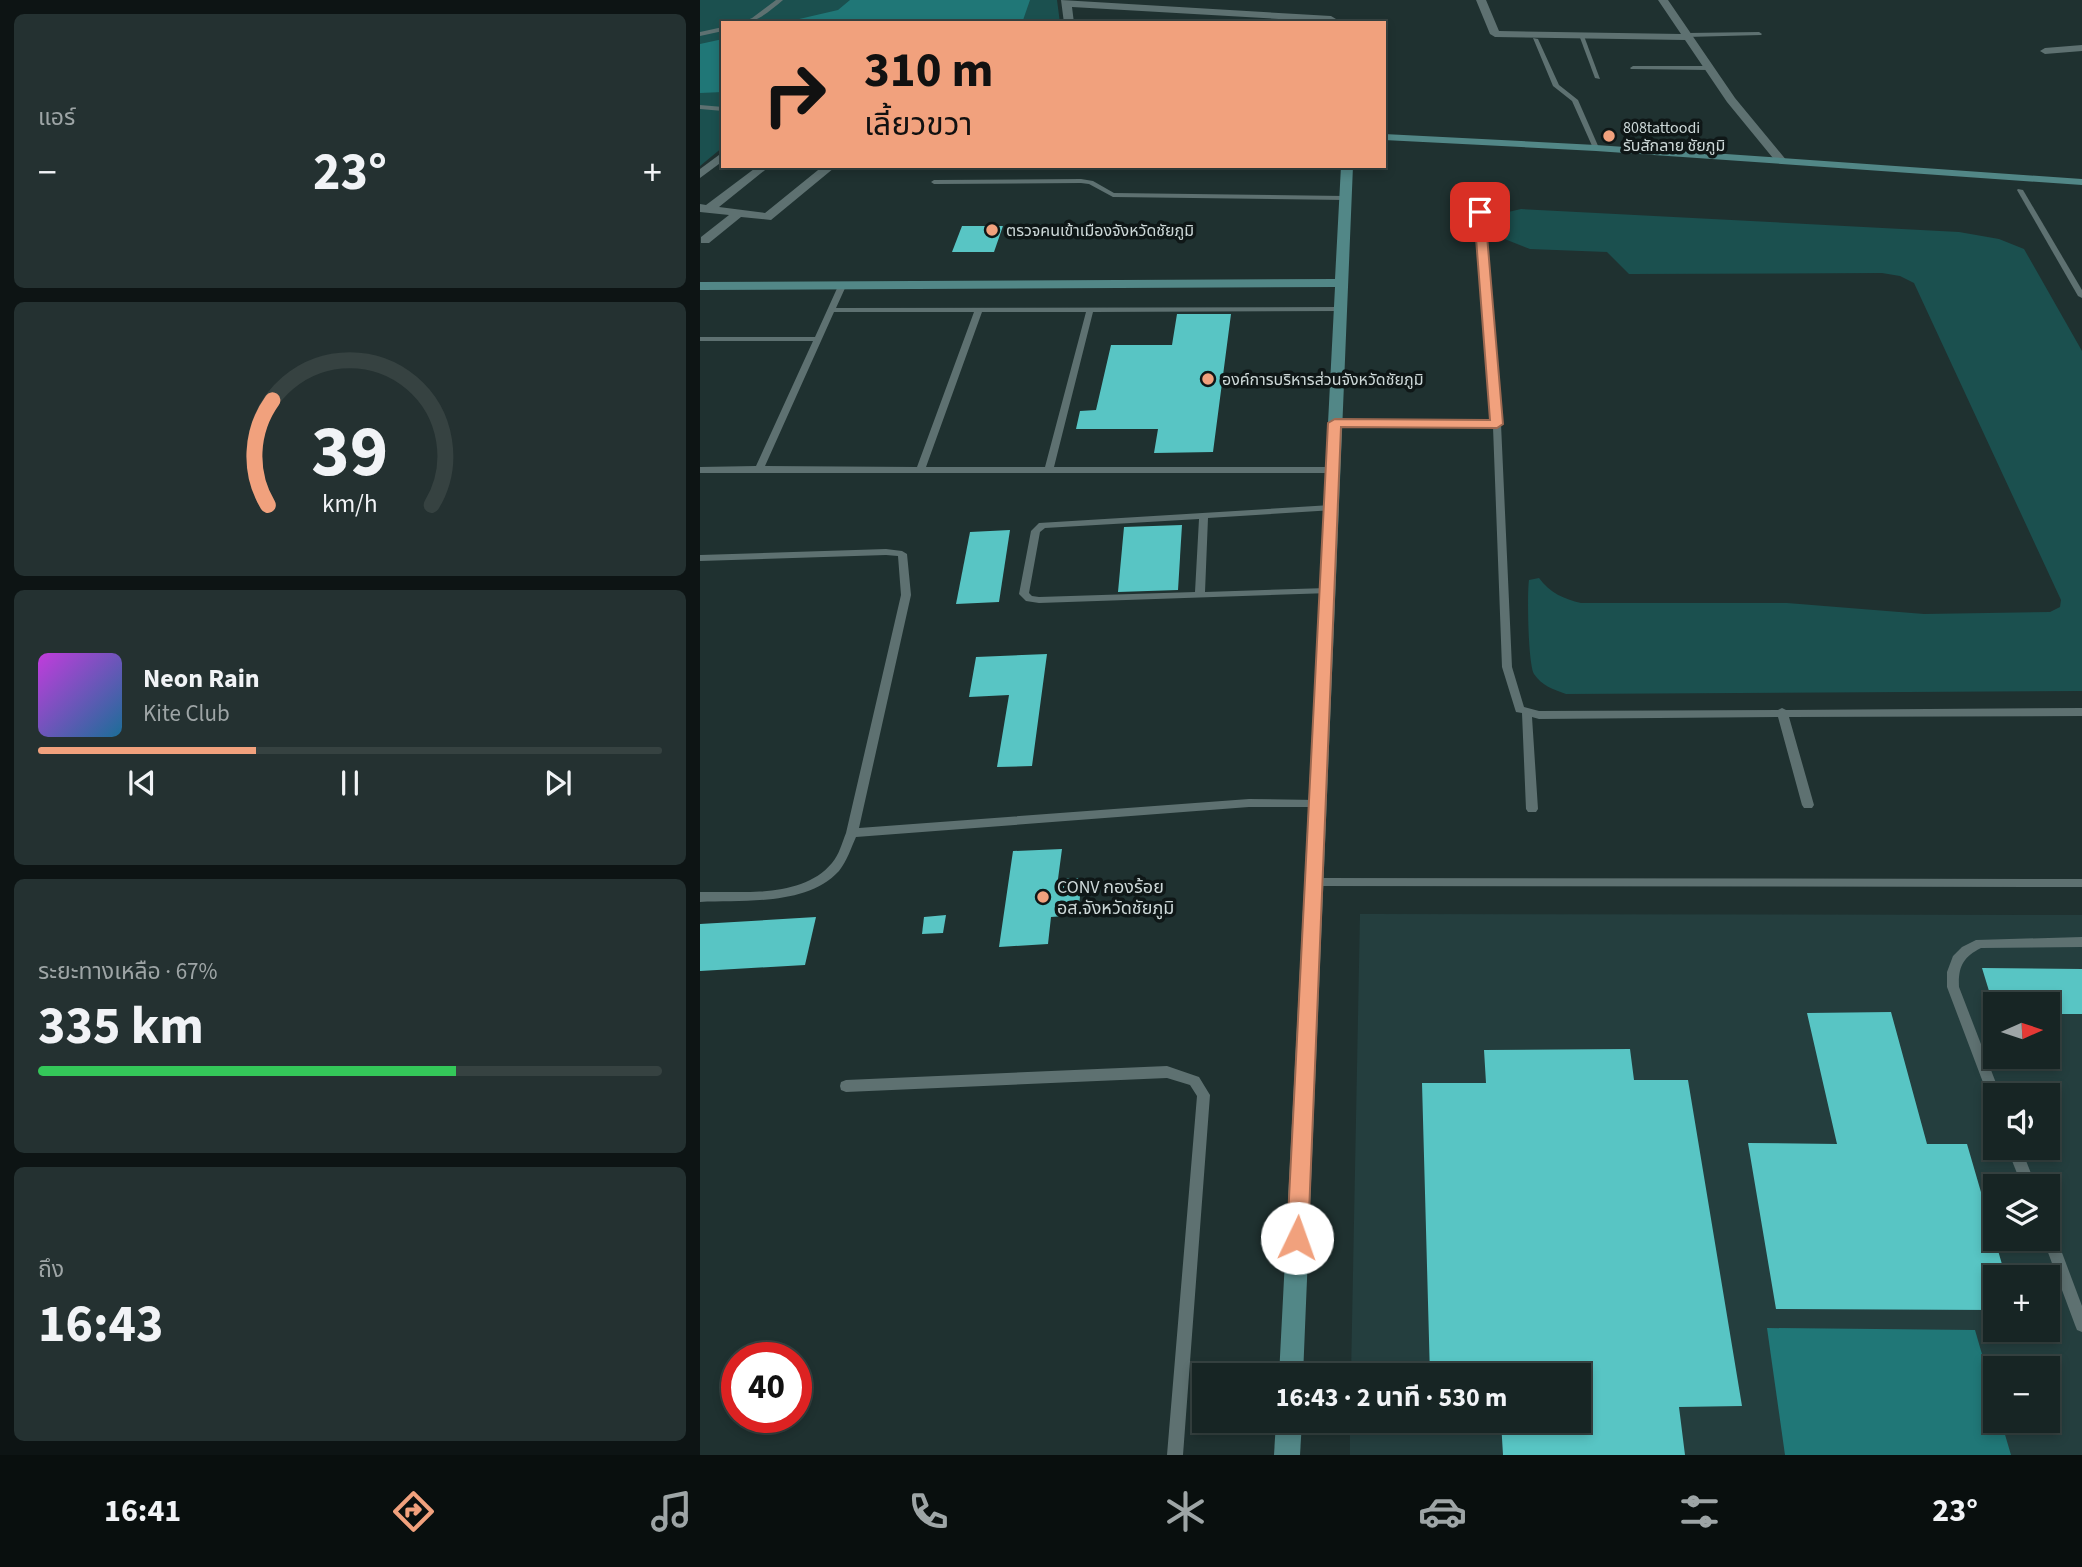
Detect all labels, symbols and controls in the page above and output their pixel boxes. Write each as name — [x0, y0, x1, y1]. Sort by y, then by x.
text: 310 m — [864, 36, 993, 106]
icon: right — [749, 49, 840, 140]
text: แอร์ — [38, 101, 75, 134]
text: เลี้ยวขวา — [864, 102, 972, 148]
place label: 808tattoodi รับสักลาย ชัยภูมิ — [1623, 117, 1725, 157]
marker: 808tattoodi รับสักลาย ชัยภูมิ — [1601, 128, 1617, 144]
text: 23° — [313, 136, 387, 210]
text: − — [38, 146, 57, 200]
text: + — [643, 146, 662, 200]
pin — [1450, 182, 1510, 242]
icon: arrive — [1461, 193, 1499, 231]
place label: ตรวจคนเข้าเมืองจังหวัดชัยภูมิ — [1006, 220, 1194, 242]
marker: ตรวจคนเข้าเมืองจังหวัดชัยภูมิ — [984, 222, 1000, 238]
place label: องค์การบริหารส่วนจังหวัดชัยภูมิ — [1222, 369, 1424, 391]
marker: องค์การบริหารส่วนจังหวัดชัยภูมิ — [1200, 371, 1216, 387]
text: 39 — [312, 401, 388, 505]
text: km/h — [322, 486, 378, 522]
text: Neon Rain — [143, 660, 260, 697]
text: Kite Club — [143, 697, 230, 730]
icon: previous — [123, 764, 161, 802]
icon: pause — [331, 764, 369, 802]
icon: next — [539, 764, 577, 802]
place label: CONV กองร้อย อส.จังหวัดชัยภูมิ — [1057, 875, 1174, 921]
marker: CONV กองร้อย อส.จังหวัดชัยภูมิ — [1035, 889, 1051, 905]
text: ระยะทางเหลือ · 67% — [38, 955, 218, 988]
text: 335 km — [38, 990, 204, 1064]
north arrow — [1983, 992, 2060, 1069]
map controls — [1983, 992, 2060, 1433]
button: sound — [1983, 1083, 2060, 1160]
button: layers — [1983, 1174, 2060, 1251]
position arrow — [1260, 1201, 1334, 1275]
text: ถึง — [38, 1253, 64, 1286]
button: + — [1983, 1265, 2060, 1342]
text: 16:43 — [38, 1288, 163, 1362]
speed limit sign: 40 — [721, 1342, 812, 1433]
button: − — [1983, 1356, 2060, 1433]
text: 16:43 · 2 นาที · 530 m — [1276, 1379, 1507, 1416]
icon: directions — [389, 1487, 438, 1536]
icon: music — [647, 1487, 696, 1536]
icon: phone — [904, 1487, 953, 1536]
icon: climate — [1161, 1487, 1210, 1536]
icon: car — [1418, 1487, 1467, 1536]
icon: filters — [1675, 1487, 1724, 1536]
text: 16:41 — [104, 1488, 181, 1534]
text: 23° — [1932, 1488, 1978, 1534]

